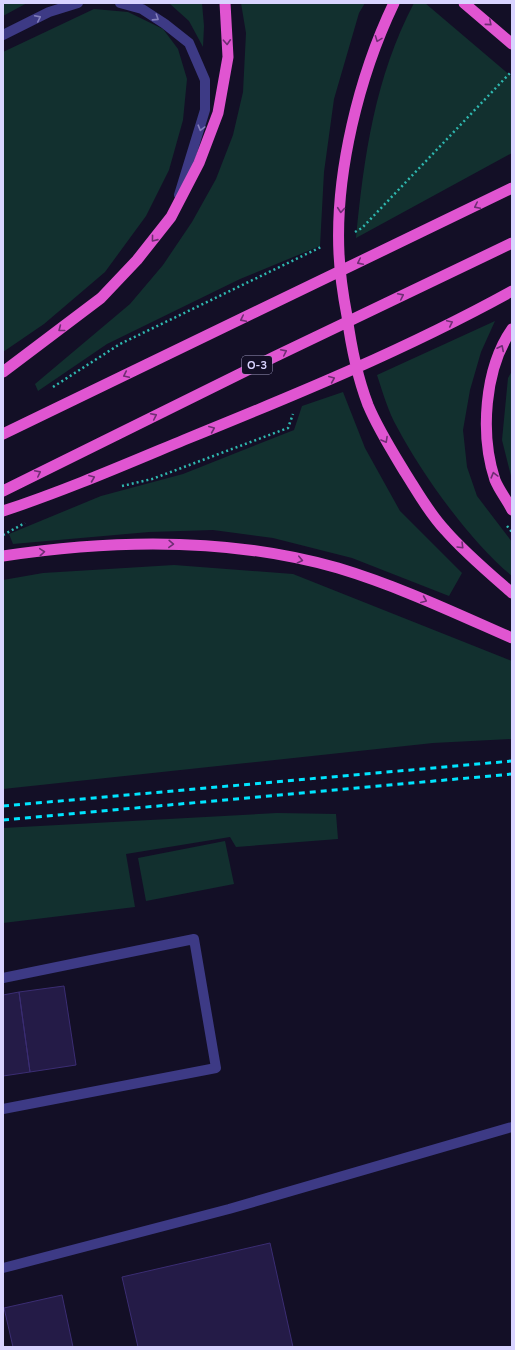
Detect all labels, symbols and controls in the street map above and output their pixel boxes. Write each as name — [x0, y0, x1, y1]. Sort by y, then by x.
one-way arrow — [152, 13, 159, 21]
one-way arrow — [34, 15, 41, 23]
one-way arrow — [484, 18, 491, 25]
one-way arrow — [375, 35, 383, 42]
one-way arrow — [223, 39, 231, 45]
one-way arrow — [197, 124, 205, 131]
one-way arrow — [474, 201, 481, 209]
one-way arrow — [336, 207, 345, 213]
one-way arrow — [152, 234, 159, 241]
one-way arrow — [357, 257, 364, 265]
one-way arrow — [397, 293, 404, 301]
one-way arrow — [240, 314, 247, 322]
one-way arrow — [445, 320, 453, 328]
one-way arrow — [59, 325, 66, 332]
one-way arrow — [496, 345, 504, 352]
one-way arrow — [279, 349, 287, 357]
road number: O-3 — [242, 356, 272, 374]
one-way arrow — [122, 370, 130, 378]
one-way arrow — [329, 375, 336, 383]
one-way arrow — [150, 413, 158, 421]
one-way arrow — [209, 425, 216, 433]
one-way arrow — [381, 436, 388, 444]
one-way arrow — [34, 471, 41, 478]
one-way arrow — [490, 472, 499, 479]
one-way arrow — [88, 474, 95, 482]
one-way arrow — [168, 539, 174, 548]
one-way arrow — [456, 541, 463, 549]
one-way arrow — [39, 547, 45, 556]
one-way arrow — [297, 555, 303, 563]
one-way arrow — [420, 595, 427, 603]

